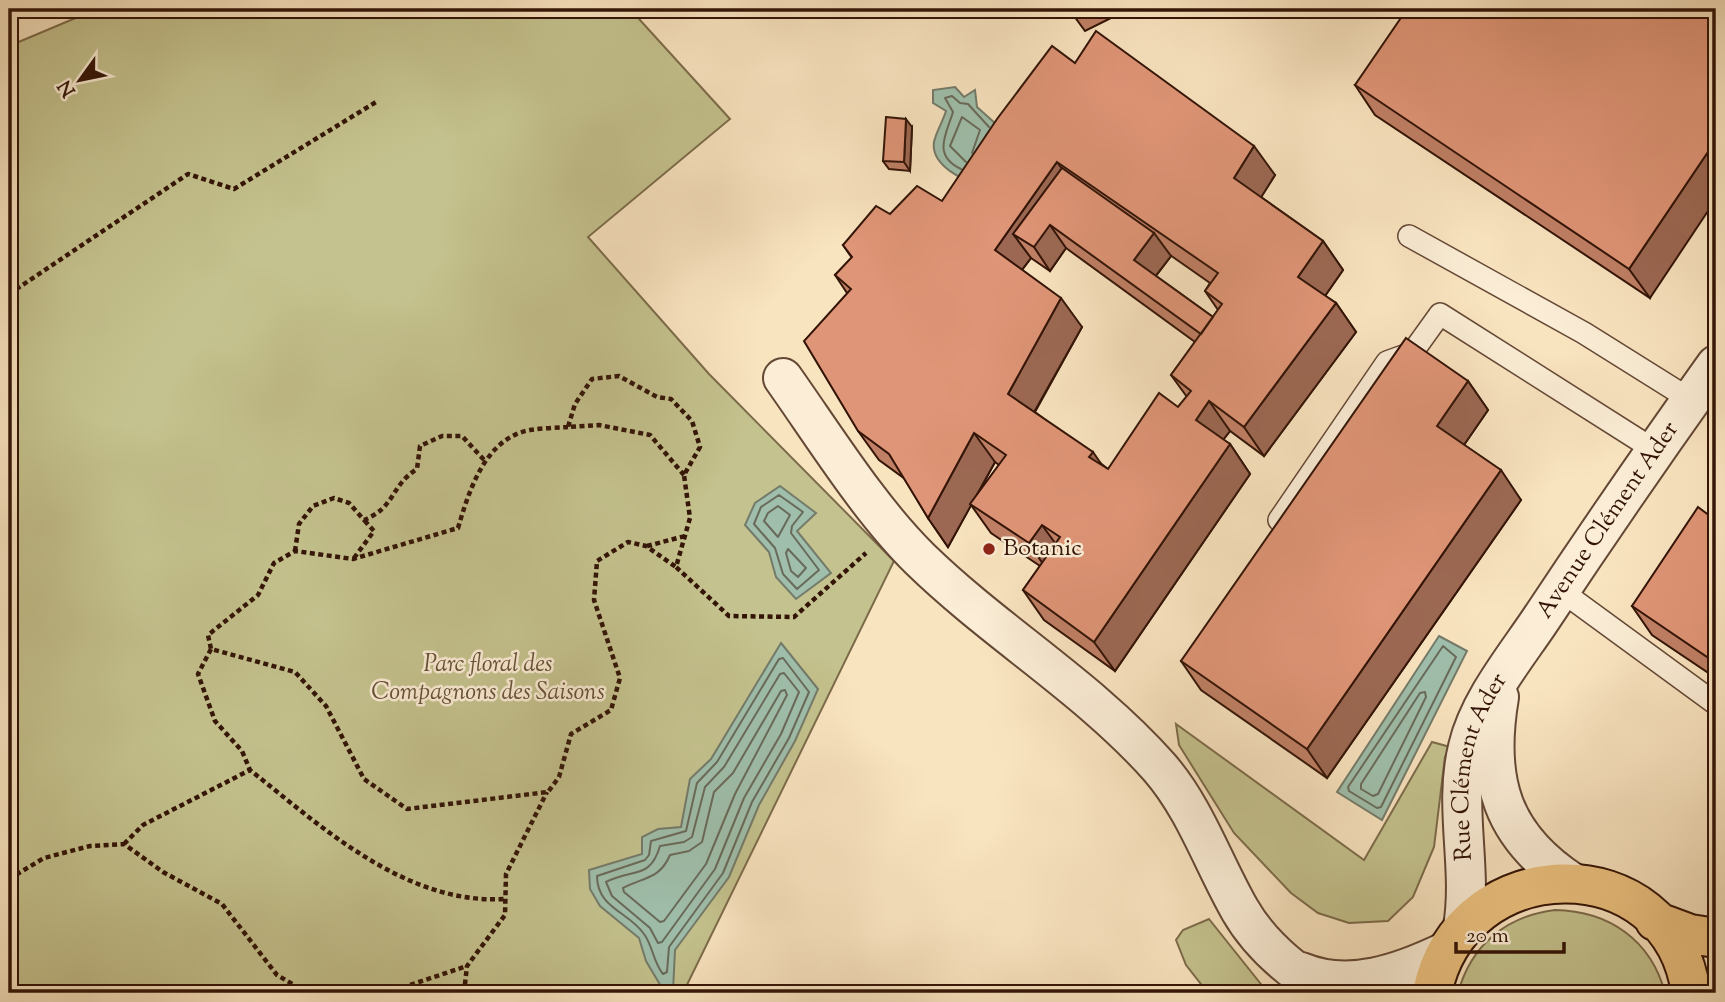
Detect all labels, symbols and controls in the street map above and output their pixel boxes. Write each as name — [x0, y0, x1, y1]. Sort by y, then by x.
north arrow — [46, 46, 116, 116]
text: N — [52, 74, 83, 102]
street label: Avenue Clément Ader — [1529, 415, 1688, 626]
place label: Botanic — [1003, 532, 1082, 566]
marker: Botanic — [981, 541, 997, 557]
park label: Parc floral des Compagnons des Saisons — [371, 648, 605, 710]
street label: Rue Clément Ader — [1445, 667, 1516, 862]
scale bar — [1456, 911, 1564, 955]
text: 20 m — [1466, 922, 1509, 952]

